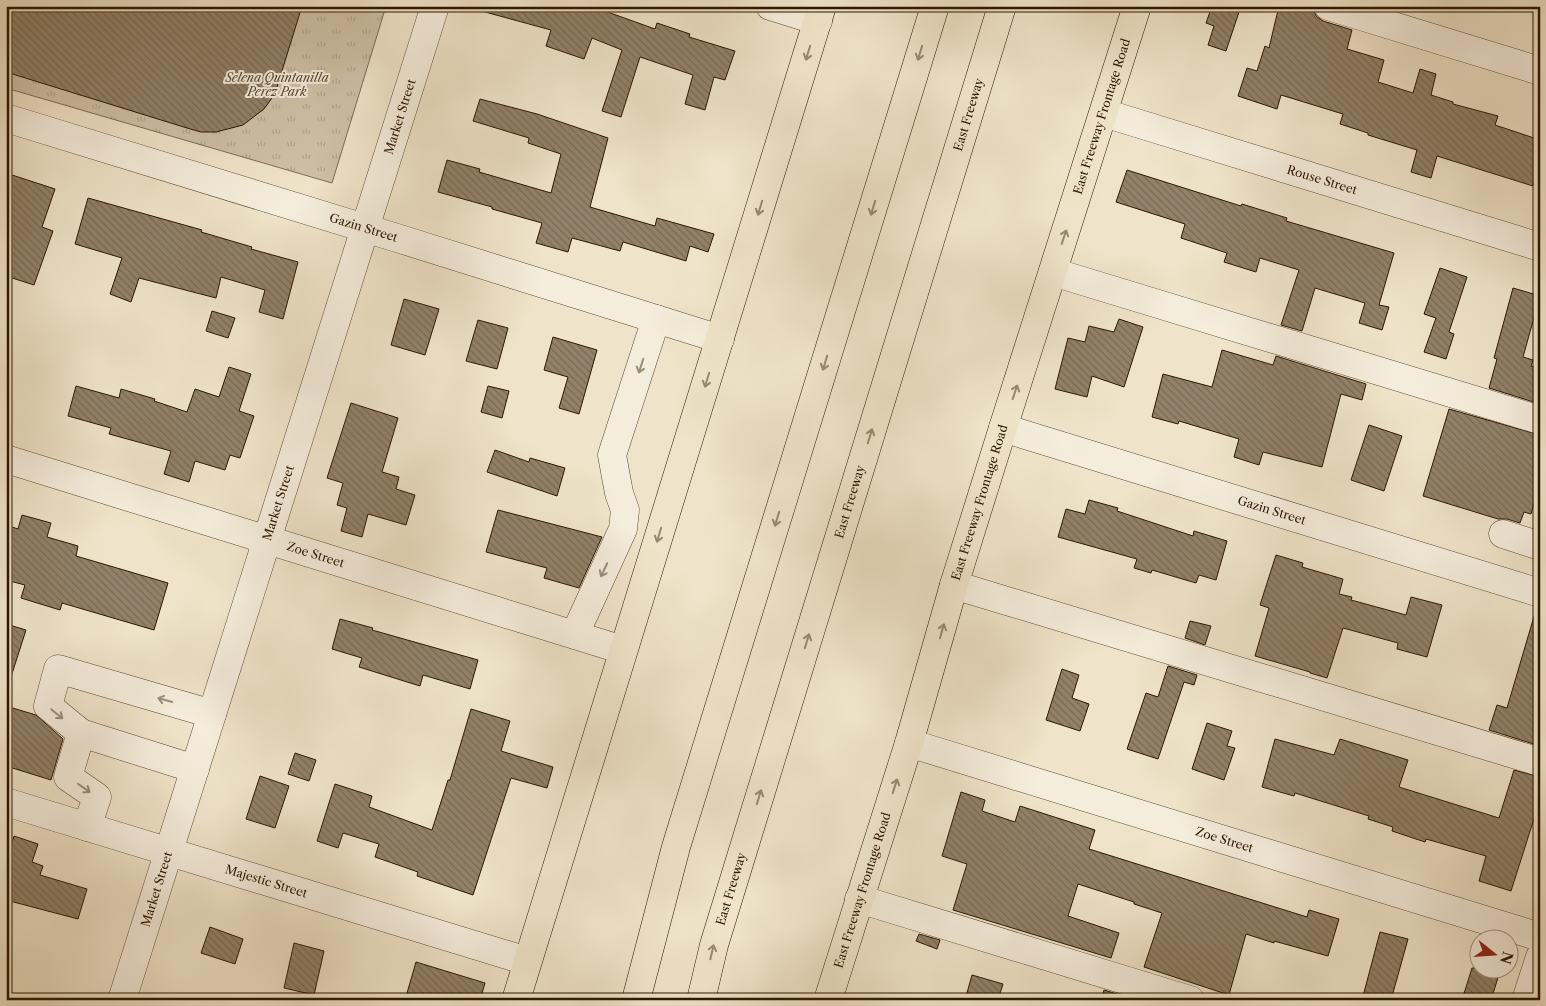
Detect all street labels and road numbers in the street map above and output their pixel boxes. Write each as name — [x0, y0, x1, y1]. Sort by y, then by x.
street label: East Freeway Frontage Road — [1070, 36, 1133, 196]
street label: Market Street — [381, 76, 419, 156]
street label: East Freeway — [950, 76, 987, 153]
street label: Rouse Street — [1285, 162, 1360, 198]
street label: Gazin Street — [328, 210, 400, 245]
street label: East Freeway Frontage Road — [948, 422, 1011, 582]
street label: Market Street — [259, 463, 297, 542]
street label: East Freeway — [831, 463, 868, 540]
street label: Gazin Street — [1236, 493, 1308, 528]
street label: Zoe Street — [285, 538, 347, 571]
street label: East Freeway Frontage Road — [831, 810, 894, 970]
street label: Zoe Street — [1194, 824, 1256, 856]
street label: Market Street — [137, 849, 175, 929]
street label: East Freeway — [712, 850, 749, 927]
street label: Majestic Street — [223, 861, 310, 901]

